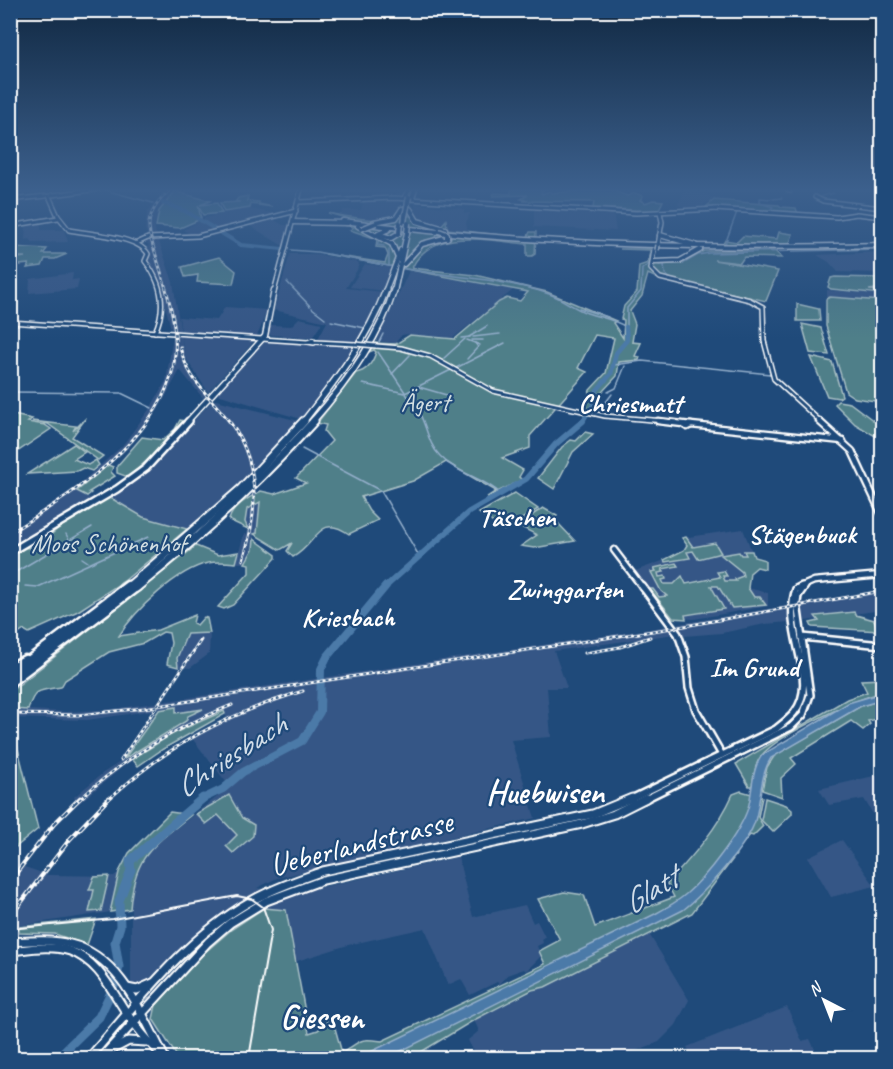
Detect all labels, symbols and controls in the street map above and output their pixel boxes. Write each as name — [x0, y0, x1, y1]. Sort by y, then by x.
park label: Ägert — [401, 386, 453, 419]
district label: Chriesmatt — [578, 386, 686, 420]
district label: Täschen — [478, 500, 557, 534]
district label: Stägenbuck — [748, 517, 859, 551]
park label: Moos Schönenhof — [31, 527, 192, 560]
district label: Zwinggarten — [507, 572, 624, 606]
district label: Kriesbach — [302, 600, 396, 634]
district label: Im Grund — [709, 650, 803, 684]
water label: Chriesbach — [166, 702, 296, 807]
district label: Huebwisen — [486, 771, 605, 813]
street label: Ueberlandstrasse — [266, 800, 459, 885]
water label: Glatt — [614, 852, 693, 923]
north arrow — [794, 970, 854, 1030]
text: N — [804, 977, 827, 1000]
district label: Giessen — [280, 996, 366, 1038]

